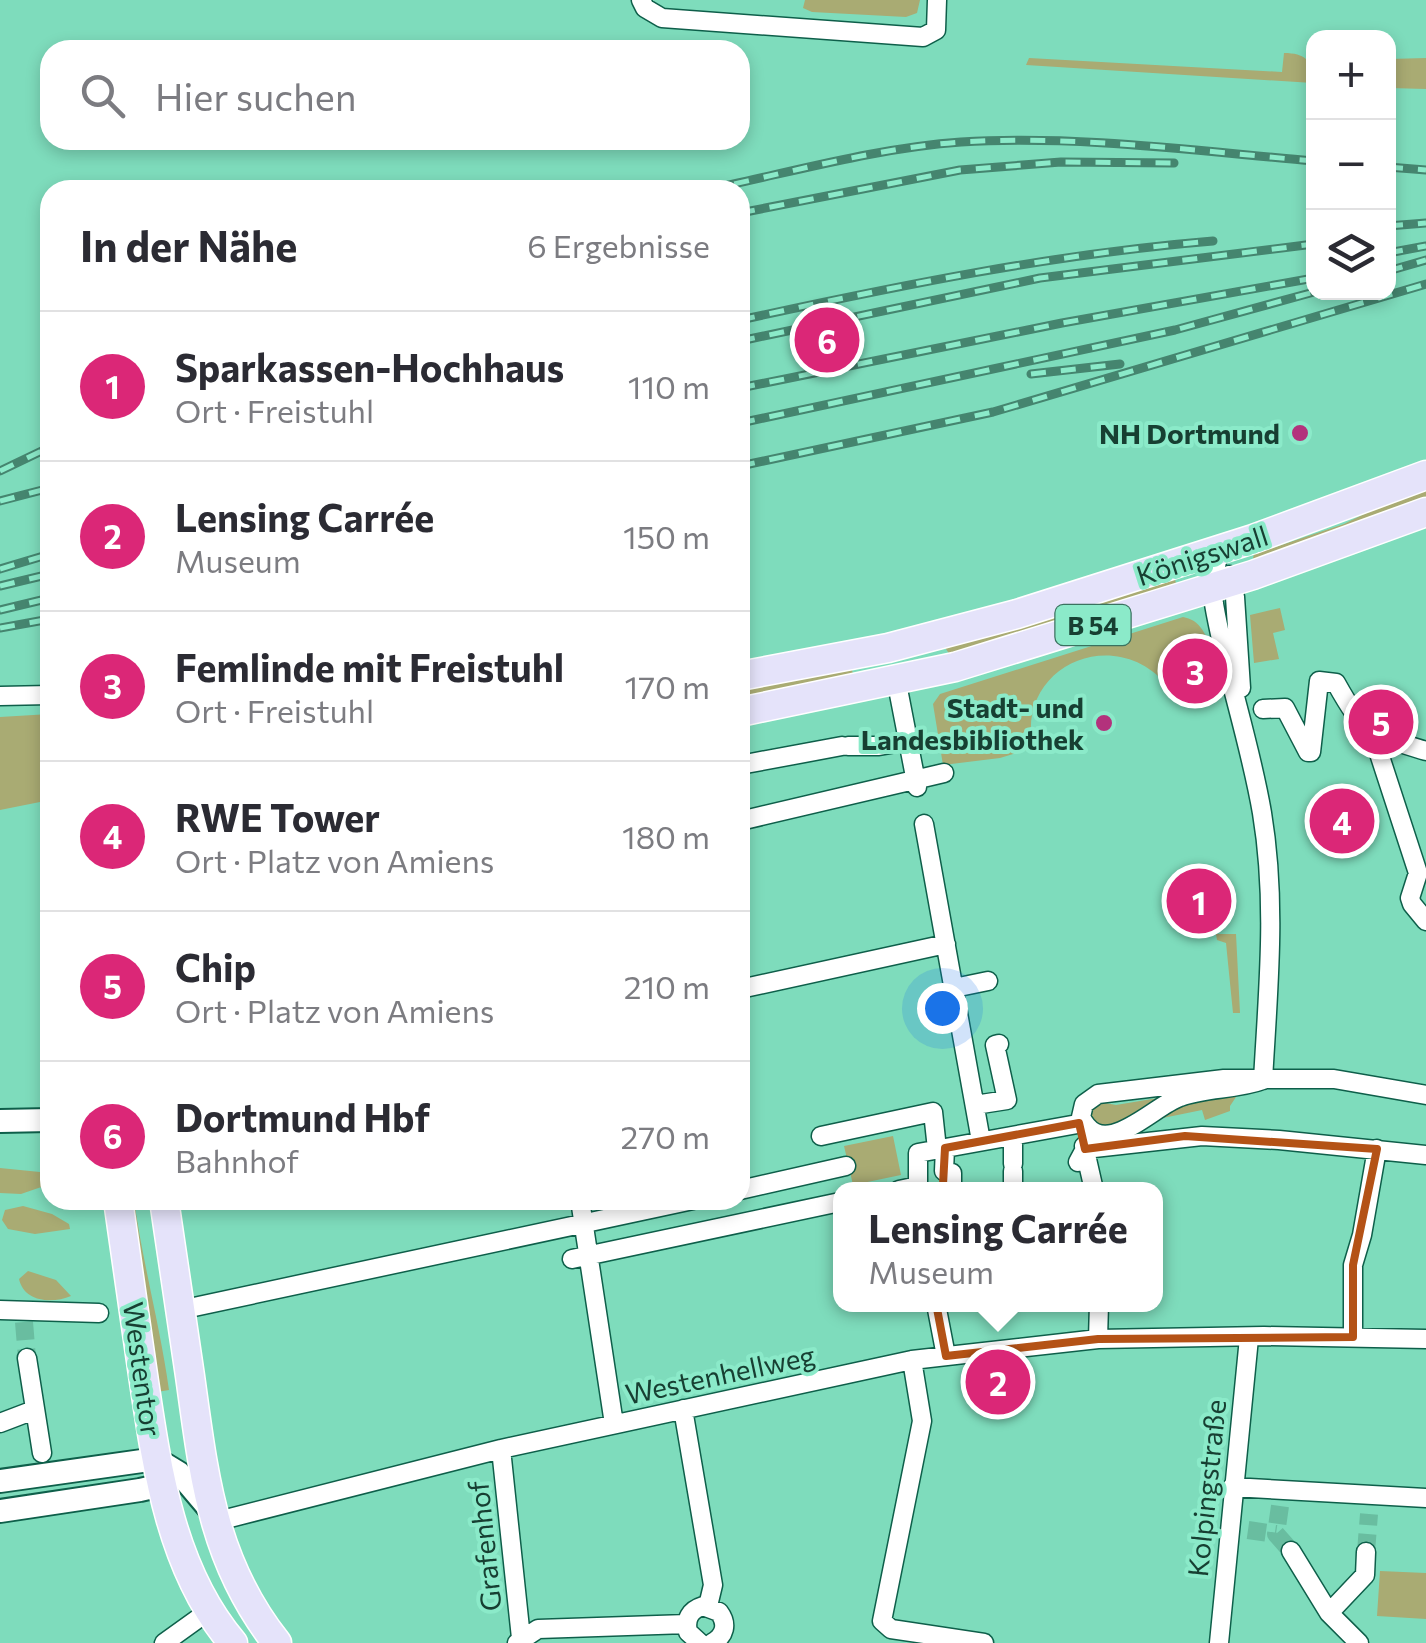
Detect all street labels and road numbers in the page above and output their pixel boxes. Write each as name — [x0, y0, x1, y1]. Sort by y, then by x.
street label: Königswall — [1132, 518, 1272, 592]
road number: B 54 — [1056, 605, 1130, 645]
street label: Westentor — [117, 1300, 169, 1438]
street label: Westenhellweg — [622, 1337, 818, 1411]
street label: Kolpingstraße — [1180, 1398, 1232, 1578]
street label: Grafenhof — [460, 1479, 508, 1613]

